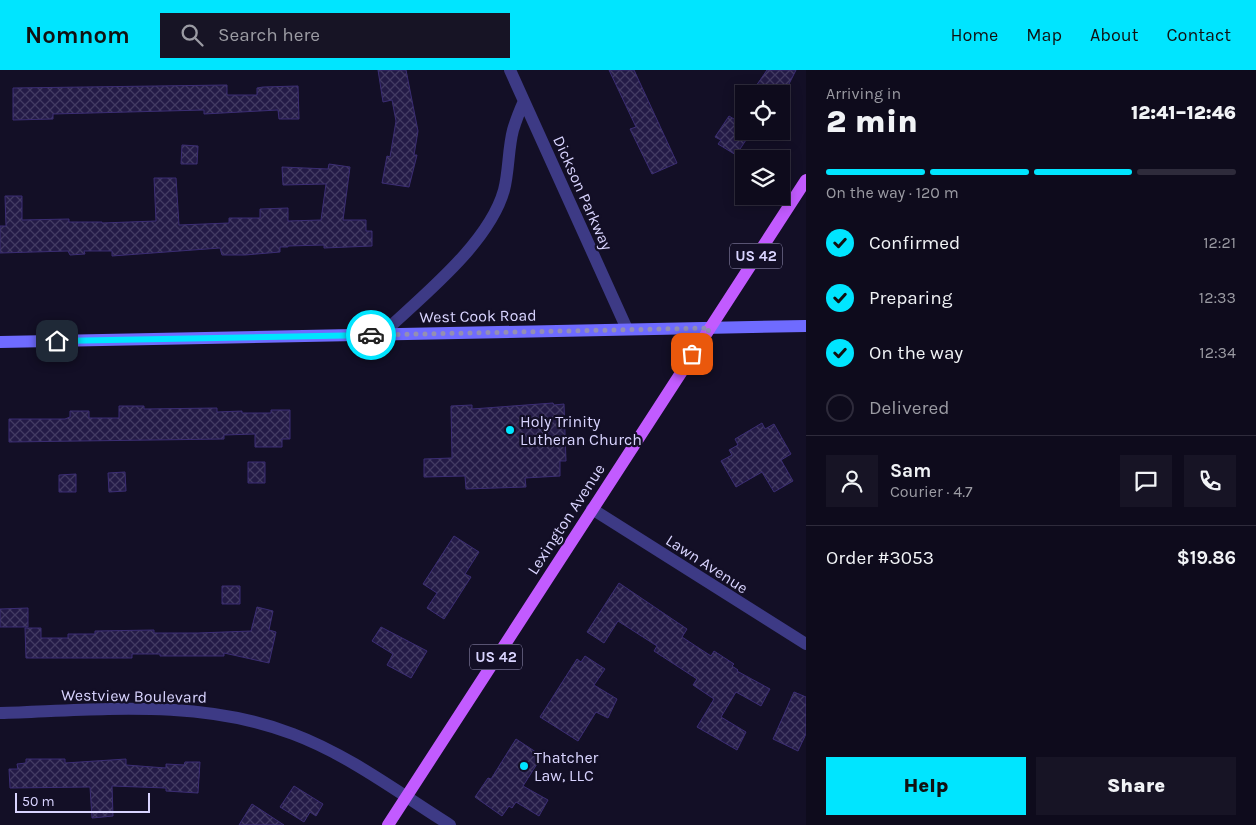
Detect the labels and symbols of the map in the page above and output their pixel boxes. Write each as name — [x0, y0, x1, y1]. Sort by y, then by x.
street label: Dickson Parkway — [549, 133, 617, 254]
road number: US 42 — [730, 244, 782, 268]
street label: West Cook Road — [419, 305, 537, 327]
courier — [346, 310, 396, 360]
pin — [36, 320, 78, 362]
pin — [671, 333, 713, 375]
place label: Holy Trinity Lutheran Church — [520, 412, 642, 449]
marker: Holy Trinity Lutheran Church — [504, 424, 516, 436]
street label: Lexington Avenue — [523, 460, 609, 578]
street label: Lawn Avenue — [662, 530, 752, 598]
road number: US 42 — [470, 644, 522, 670]
street label: Westview Boulevard — [61, 685, 207, 707]
place label: Thatcher Law, LLC — [534, 748, 599, 785]
marker: Thatcher Law, LLC — [518, 760, 530, 772]
scale bar — [15, 790, 150, 813]

